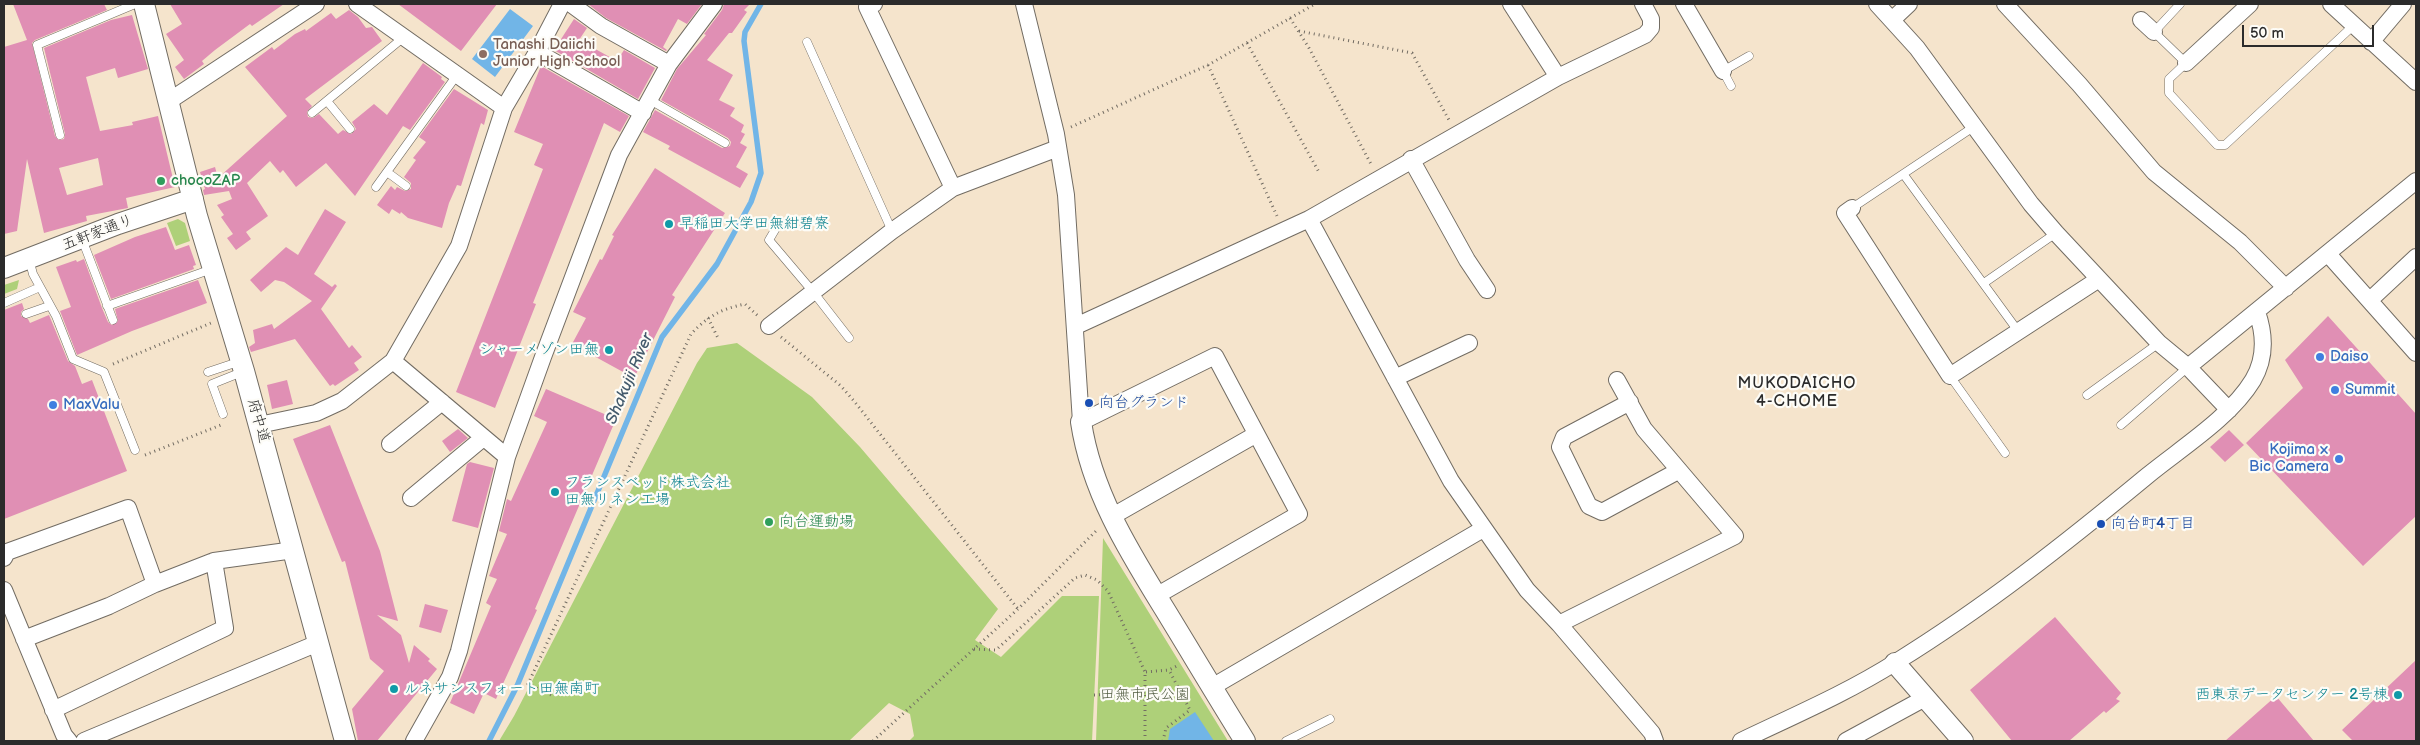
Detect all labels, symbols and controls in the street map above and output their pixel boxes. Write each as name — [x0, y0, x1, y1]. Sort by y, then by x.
scale bar — [2245, 15, 2378, 47]
text: 50 m — [2250, 24, 2284, 43]
place label: Tanashi Daiichi Junior High School — [493, 36, 620, 71]
marker: Tanashi Daiichi Junior High School — [477, 48, 489, 60]
place label: chocoZAP — [171, 172, 240, 190]
marker: chocoZAP — [155, 175, 167, 187]
street label: 五軒家通り — [60, 211, 136, 255]
place label: 早稲田大学田無紺碧寮 — [679, 215, 829, 233]
marker: 早稲田大学田無紺碧寮 — [663, 218, 675, 230]
water label: Shakujii River — [602, 331, 658, 427]
place label: シャーメゾン田無 — [479, 341, 599, 359]
marker: シャーメゾン田無 — [603, 344, 615, 356]
place label: Daiso — [2330, 348, 2369, 366]
marker: Daiso — [2314, 351, 2326, 363]
district label: MUKODAICHO 4-CHOME — [1736, 374, 1858, 412]
place label: Summit — [2345, 381, 2395, 399]
marker: Summit — [2329, 384, 2341, 396]
place label: 向台グランド — [1099, 394, 1189, 412]
place label: MaxValu — [63, 396, 120, 414]
street label: 府中道 — [243, 397, 273, 445]
marker: 向台グランド — [1083, 397, 1095, 409]
marker: MaxValu — [47, 399, 59, 411]
place label: Kojima × Bic Camera — [2249, 441, 2329, 476]
marker: Kojima × Bic Camera — [2333, 453, 2345, 465]
place label: フランスベッド株式会社 田無リネン工場 — [565, 474, 730, 509]
marker: フランスベッド株式会社 田無リネン工場 — [549, 486, 561, 498]
place label: 向台運動場 — [779, 513, 854, 531]
place label: 向台町4丁目 — [2111, 515, 2195, 533]
marker: 向台運動場 — [763, 516, 775, 528]
marker: 向台町4丁目 — [2095, 518, 2107, 530]
place label: ルネサンスフォート田無南町 — [404, 680, 599, 698]
marker: ルネサンスフォート田無南町 — [388, 683, 400, 695]
park label: 田無市民公園 — [1100, 686, 1190, 704]
place label: 西東京データセンター 2号棟 — [2195, 686, 2388, 704]
marker: 西東京データセンター 2号棟 — [2392, 689, 2404, 701]

